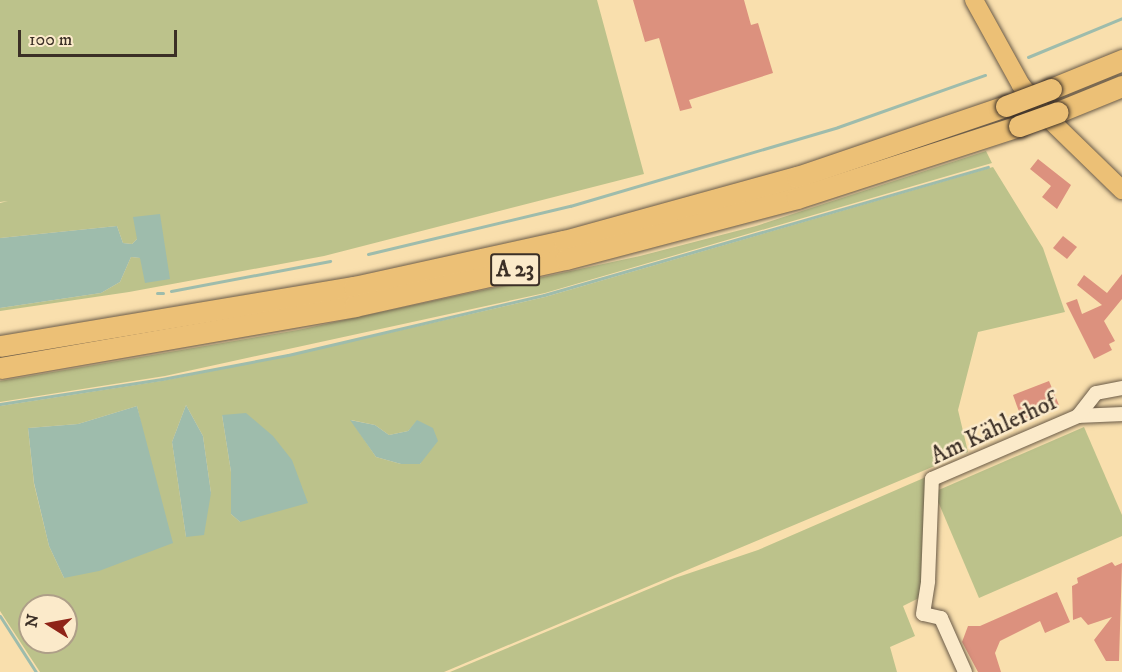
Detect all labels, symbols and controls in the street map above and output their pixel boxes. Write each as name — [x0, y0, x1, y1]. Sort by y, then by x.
scale bar — [21, 18, 180, 56]
text: 100 m — [29, 29, 72, 51]
road number: A 23 — [490, 251, 540, 289]
street label: Am Kählerhof — [926, 388, 1062, 472]
north arrow — [18, 594, 78, 654]
text: N — [21, 613, 43, 629]

